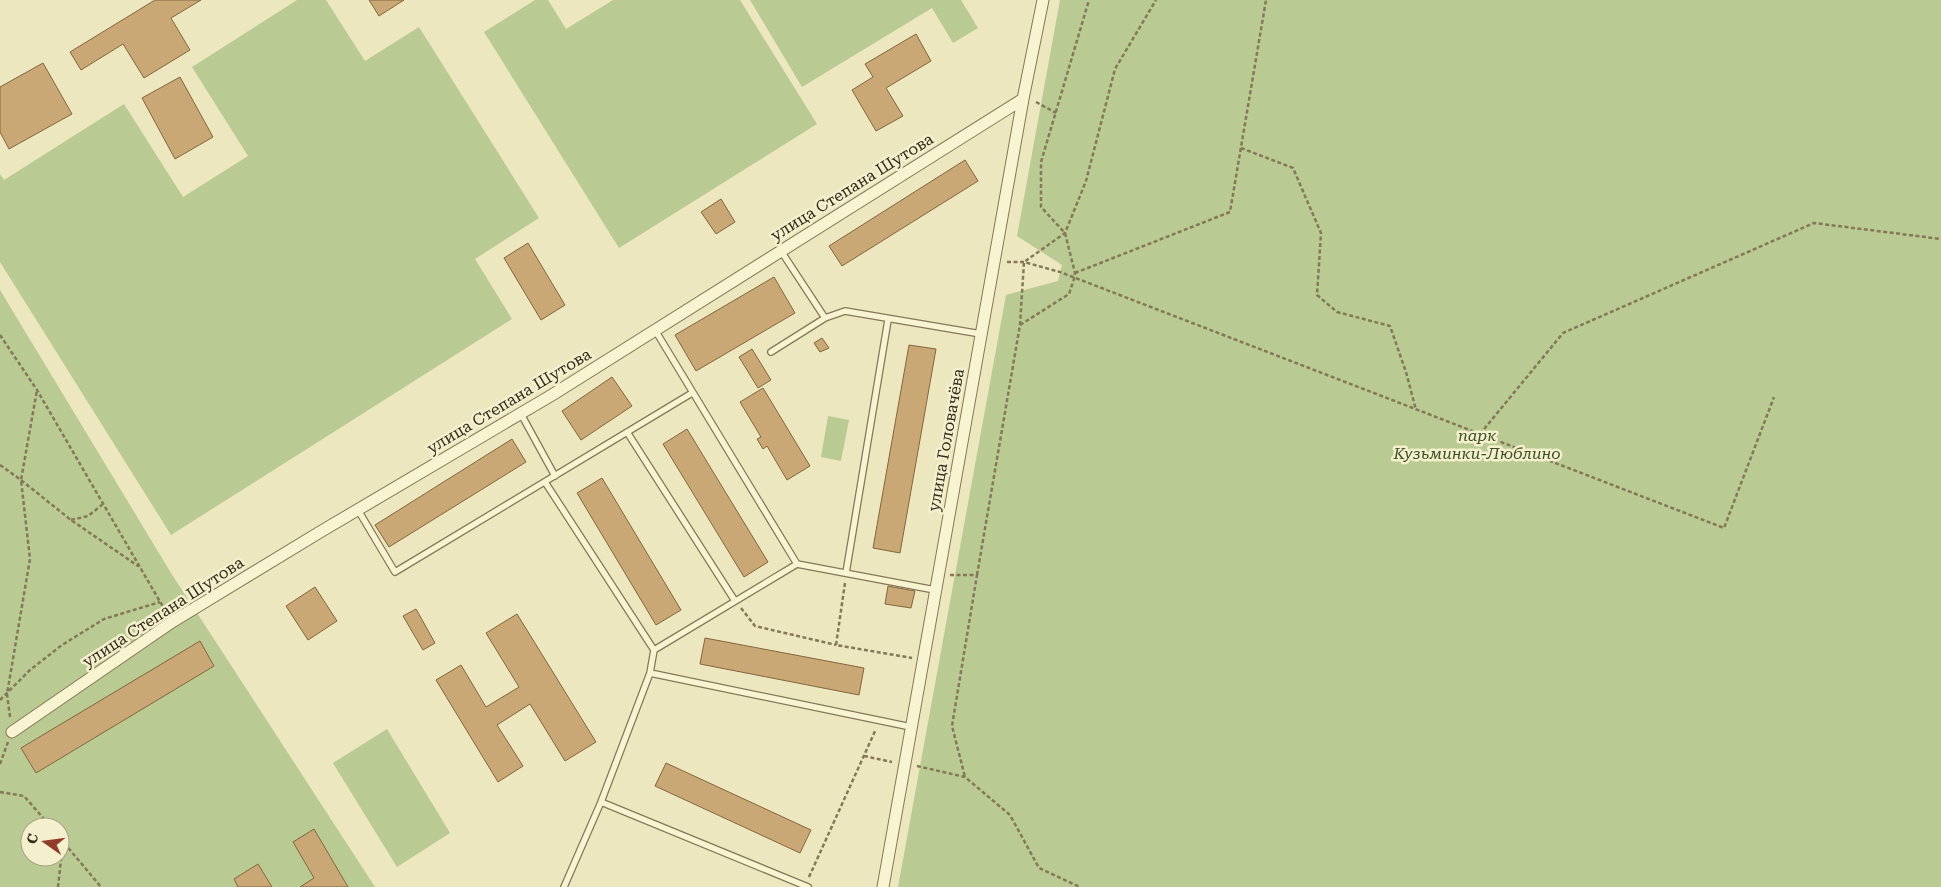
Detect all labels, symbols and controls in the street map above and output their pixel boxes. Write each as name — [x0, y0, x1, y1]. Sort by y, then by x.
street label: улица Степана Шутова — [767, 129, 937, 245]
street label: улица Степана Шутова — [423, 344, 595, 458]
street label: улица Головачёва — [924, 367, 968, 513]
park label: парк Кузьминки-Люблино — [1393, 426, 1560, 463]
street label: улица Степана Шутова — [79, 553, 247, 671]
north arrow — [20, 817, 70, 867]
text: С — [23, 832, 41, 846]

